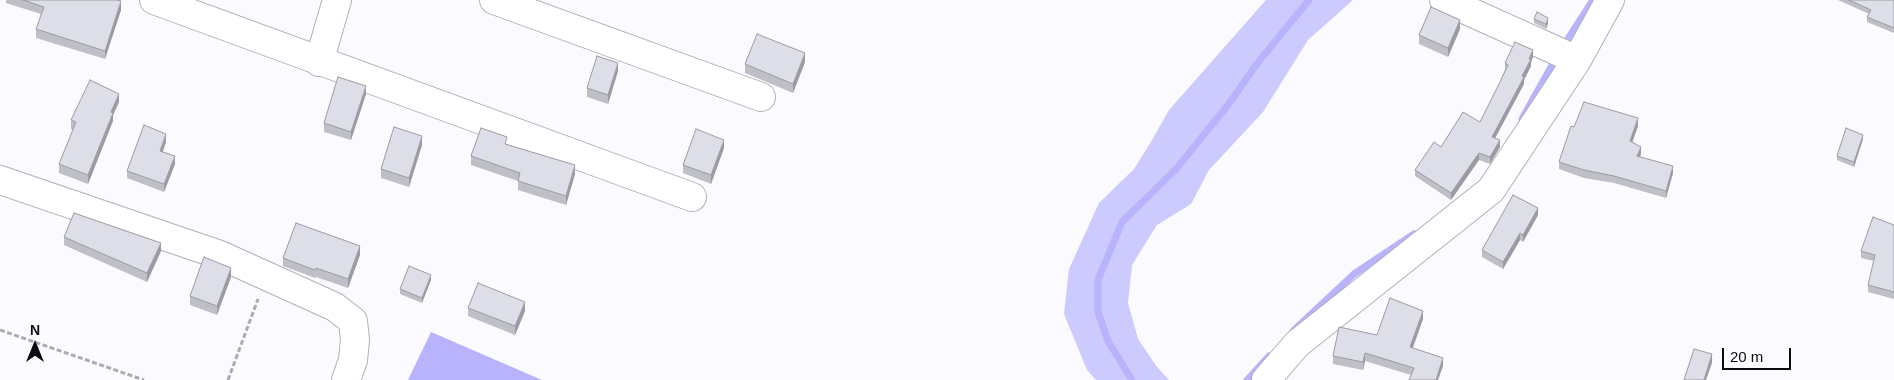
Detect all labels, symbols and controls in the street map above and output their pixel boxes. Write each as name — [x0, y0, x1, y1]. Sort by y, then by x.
north arrow — [10, 320, 60, 370]
text: N — [30, 322, 40, 338]
scale bar — [1724, 338, 1793, 370]
text: 20 m — [1730, 348, 1763, 365]

